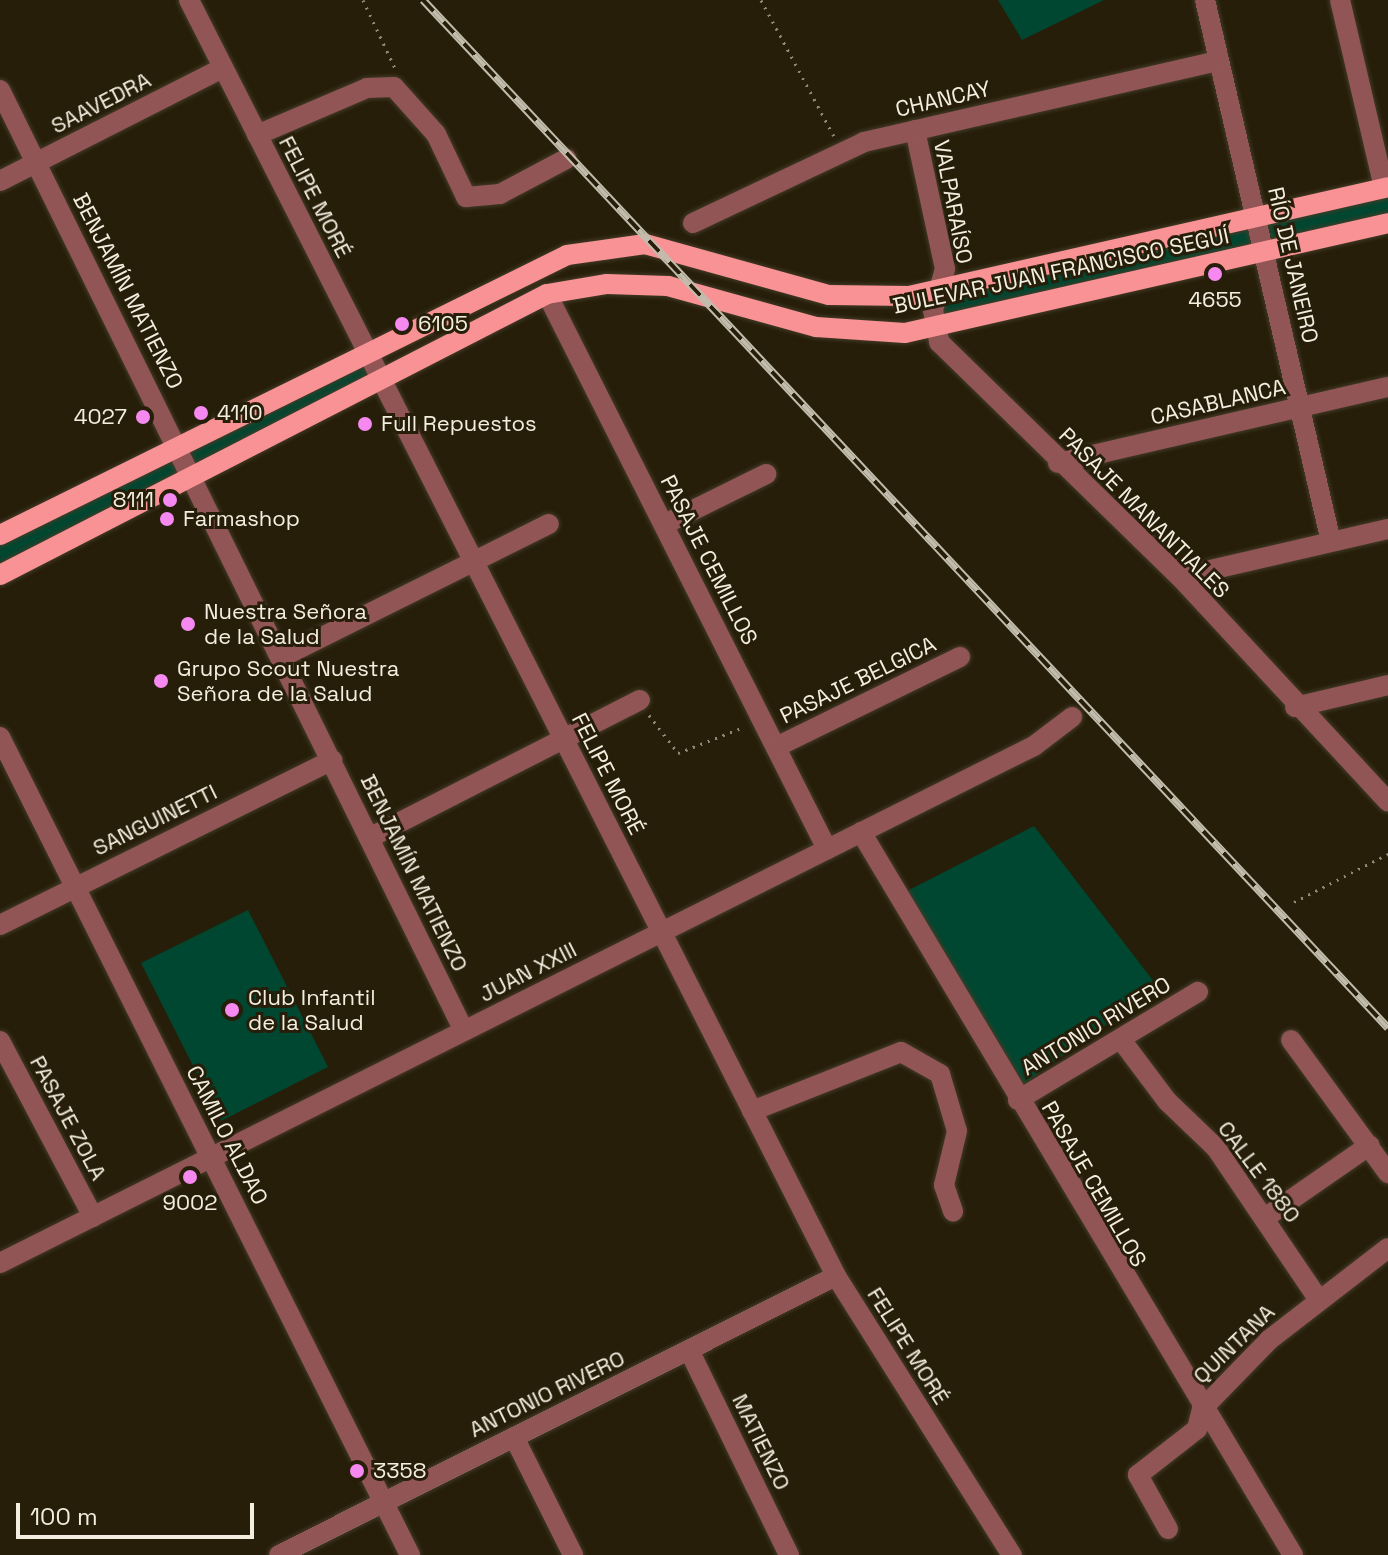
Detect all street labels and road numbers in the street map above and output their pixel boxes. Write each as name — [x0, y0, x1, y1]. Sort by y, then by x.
street label: SAAVEDRA — [47, 67, 155, 139]
street label: CHANCAY — [893, 75, 993, 123]
street label: FELIPE MORÉ — [273, 132, 357, 262]
street label: VALPARAÍSO — [928, 138, 978, 266]
street label: RÍO DE JANEIRO — [1262, 184, 1324, 346]
street label: BENJAMÍN MATIENZO — [67, 189, 189, 393]
street label: BULEVAR JUAN FRANCISCO SEGUÍ — [890, 222, 1232, 320]
street label: CASABLANCA — [1148, 374, 1288, 430]
street label: PASAJE MANANTIALES — [1053, 422, 1235, 604]
street label: PASAJE CEMILLOS — [655, 471, 763, 649]
street label: PASAJE BELGICA — [776, 631, 940, 729]
street label: FELIPE MORÉ — [566, 709, 650, 839]
street label: BENJAMÍN MATIENZO — [355, 770, 473, 976]
street label: SANGUINETTI — [89, 779, 221, 861]
street label: JUAN XXIII — [475, 936, 581, 1008]
street label: ANTONIO RIVERO — [1016, 971, 1176, 1081]
street label: PASAJE ZOLA — [24, 1051, 112, 1185]
street label: CAMILO ALDAO — [181, 1061, 273, 1209]
street label: PASAJE CEMILLOS — [1036, 1096, 1152, 1272]
street label: CALLE 1880 — [1212, 1116, 1306, 1228]
street label: FELIPE MORÉ — [862, 1283, 954, 1409]
street label: QUINTANA — [1188, 1299, 1280, 1389]
street label: ANTONIO RIVERO — [465, 1345, 629, 1443]
street label: MATIENZO — [726, 1390, 796, 1494]

